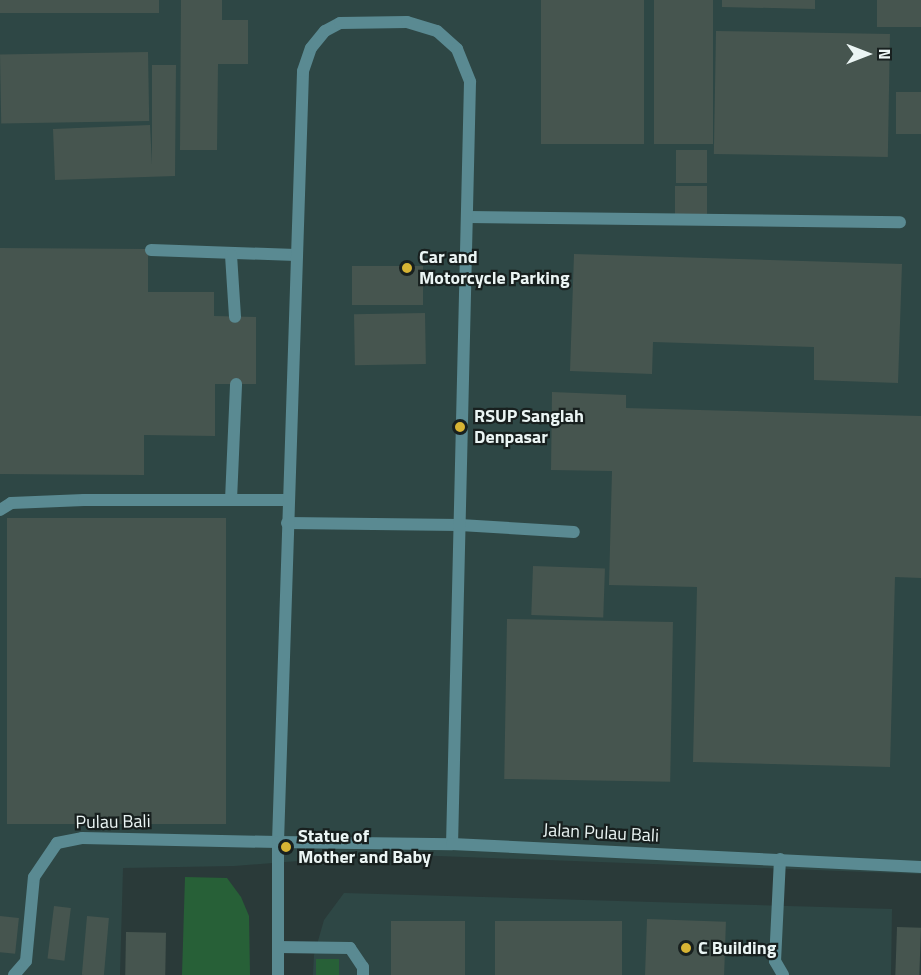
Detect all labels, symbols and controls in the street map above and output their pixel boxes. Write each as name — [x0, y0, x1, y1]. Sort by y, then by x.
north arrow — [837, 24, 897, 84]
text: N — [873, 48, 897, 60]
place label: Car and Motorcycle Parking — [419, 247, 570, 290]
marker: Car and Motorcycle Parking — [400, 261, 414, 275]
place label: RSUP Sanglah Denpasar — [474, 406, 584, 448]
marker: RSUP Sanglah Denpasar — [451, 418, 469, 436]
street label: Pulau Bali — [75, 811, 151, 833]
street label: Jalan Pulau Bali — [542, 819, 660, 847]
place label: Statue of Mother and Baby — [298, 826, 431, 868]
marker: Statue of Mother and Baby — [279, 840, 293, 854]
place label: C Building — [698, 937, 776, 959]
marker: C Building — [679, 941, 693, 955]

